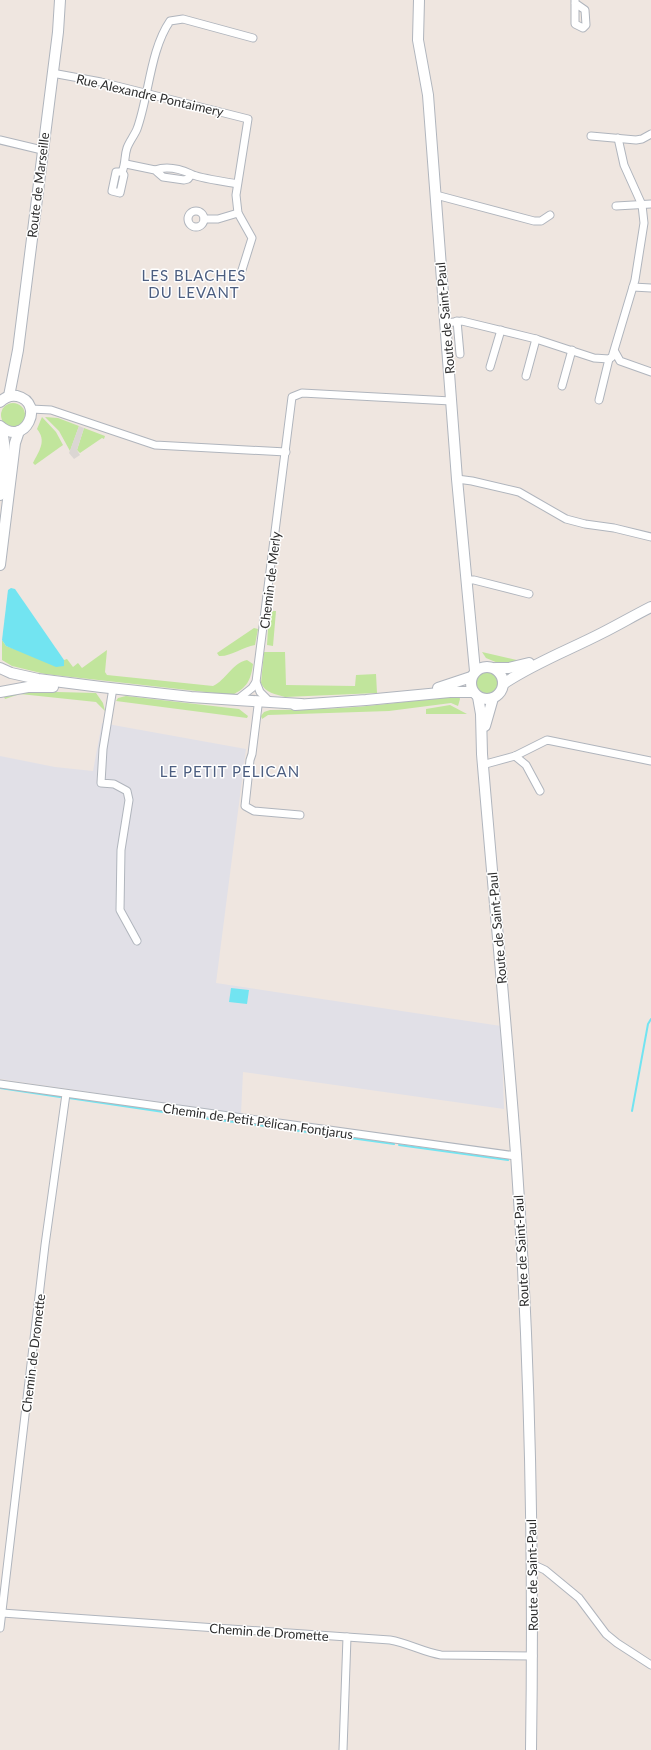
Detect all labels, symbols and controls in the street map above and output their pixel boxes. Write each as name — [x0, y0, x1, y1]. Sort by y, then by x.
street label: Rue Alexandre Pontaimery — [75, 70, 226, 120]
street label: Route de Marseille — [24, 131, 52, 239]
street label: Route de Saint-Paul — [432, 261, 458, 375]
district label: LES BLACHES DU LEVANT — [142, 266, 246, 301]
street label: Chemin de Merly — [256, 530, 284, 630]
district label: LE PETIT PELICAN — [160, 762, 300, 780]
street label: Route de Saint-Paul — [484, 871, 510, 985]
street label: Chemin de Petit Pélican Fontjarus — [162, 1100, 354, 1142]
street label: Route de Saint-Paul — [510, 1195, 532, 1307]
street label: Chemin de Dromette — [18, 1293, 48, 1413]
street label: Route de Saint-Paul — [523, 1519, 541, 1631]
street label: Chemin de Dromette — [209, 1620, 329, 1644]

